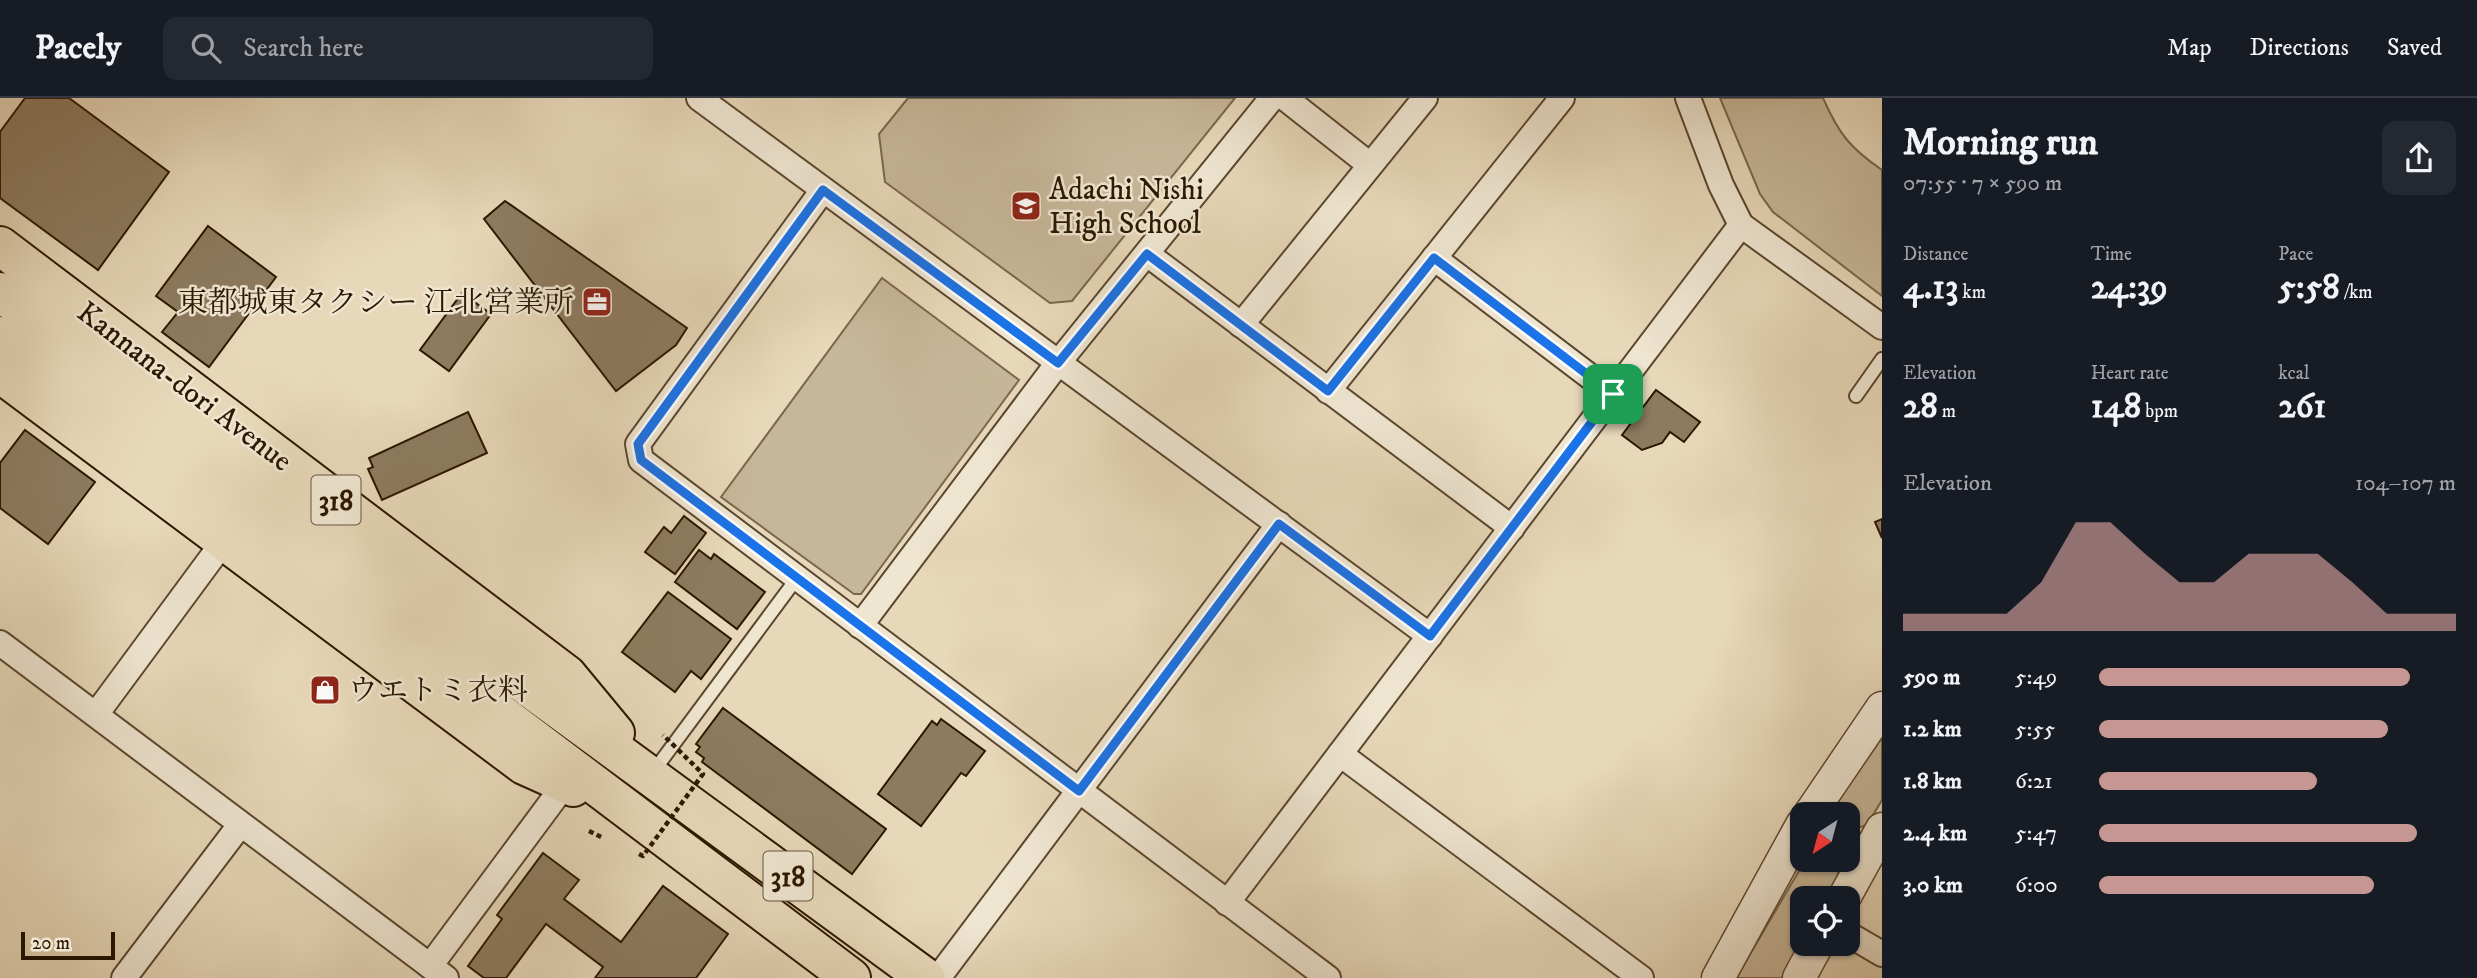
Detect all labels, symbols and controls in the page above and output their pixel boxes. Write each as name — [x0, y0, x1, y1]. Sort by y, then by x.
search box — [163, 17, 653, 80]
text: Pacely — [35, 28, 121, 69]
icon: search — [187, 29, 225, 67]
text: Search here — [243, 32, 363, 65]
text: Map — [2167, 33, 2212, 63]
text: Directions — [2250, 33, 2349, 63]
text: Saved — [2387, 33, 2442, 63]
text: Morning run — [1903, 119, 2098, 167]
button: share — [2382, 121, 2456, 195]
text: 07:55 · 7 × 590 m — [1903, 169, 2062, 198]
place label: Adachi Nishi High School — [1049, 172, 1204, 243]
school or university icon: Adachi Nishi High School — [1009, 189, 1043, 223]
text: Distance — [1903, 243, 1968, 266]
text: Time — [2091, 243, 2132, 266]
text: Pace — [2278, 243, 2313, 266]
text: 4.13 — [1903, 266, 1958, 310]
text: 24:39 — [2091, 266, 2168, 310]
text: 5:58 — [2278, 266, 2340, 310]
text: km — [1958, 281, 1986, 304]
text: /km — [2340, 281, 2373, 304]
place label: 東都城東タクシー 江北営業所 — [178, 285, 574, 322]
office icon: 東都城東タクシー 江北営業所 — [580, 285, 614, 319]
street label: Kannana-dori Avenue — [69, 294, 299, 480]
text: Elevation — [1903, 362, 1977, 385]
text: Heart rate — [2091, 362, 2169, 385]
text: kcal — [2278, 362, 2310, 385]
pin — [1583, 364, 1643, 424]
icon: arrive — [1594, 375, 1632, 413]
text: 28 — [1903, 385, 1938, 429]
text: 148 — [2091, 385, 2141, 429]
text: 261 — [2278, 385, 2326, 429]
text: m — [1938, 400, 1956, 423]
text: bpm — [2141, 400, 2178, 423]
text: Elevation — [1903, 469, 1992, 498]
text: 104–107 m — [2355, 469, 2456, 498]
road number: 318 — [312, 476, 360, 524]
text: 590 m — [1903, 663, 1961, 692]
text: 5:49 — [2015, 663, 2057, 692]
shop icon: ウエトミ衣料 — [308, 673, 342, 707]
place label: ウエトミ衣料 — [348, 673, 528, 710]
text: 1.2 km — [1903, 715, 1962, 744]
text: 5:55 — [2015, 715, 2055, 744]
text: 1.8 km — [1903, 767, 1962, 796]
text: 6:21 — [2015, 767, 2053, 796]
north arrow — [1790, 802, 1860, 872]
map controls — [1790, 802, 1860, 956]
text: 2.4 km — [1903, 819, 1967, 848]
text: 5:47 — [2015, 819, 2057, 848]
road number: 318 — [764, 852, 812, 900]
text: 3.0 km — [1903, 871, 1963, 900]
text: 6:00 — [2015, 871, 2058, 900]
button: locate — [1790, 886, 1860, 956]
scale bar — [21, 929, 116, 961]
text: 20 m — [32, 932, 70, 955]

